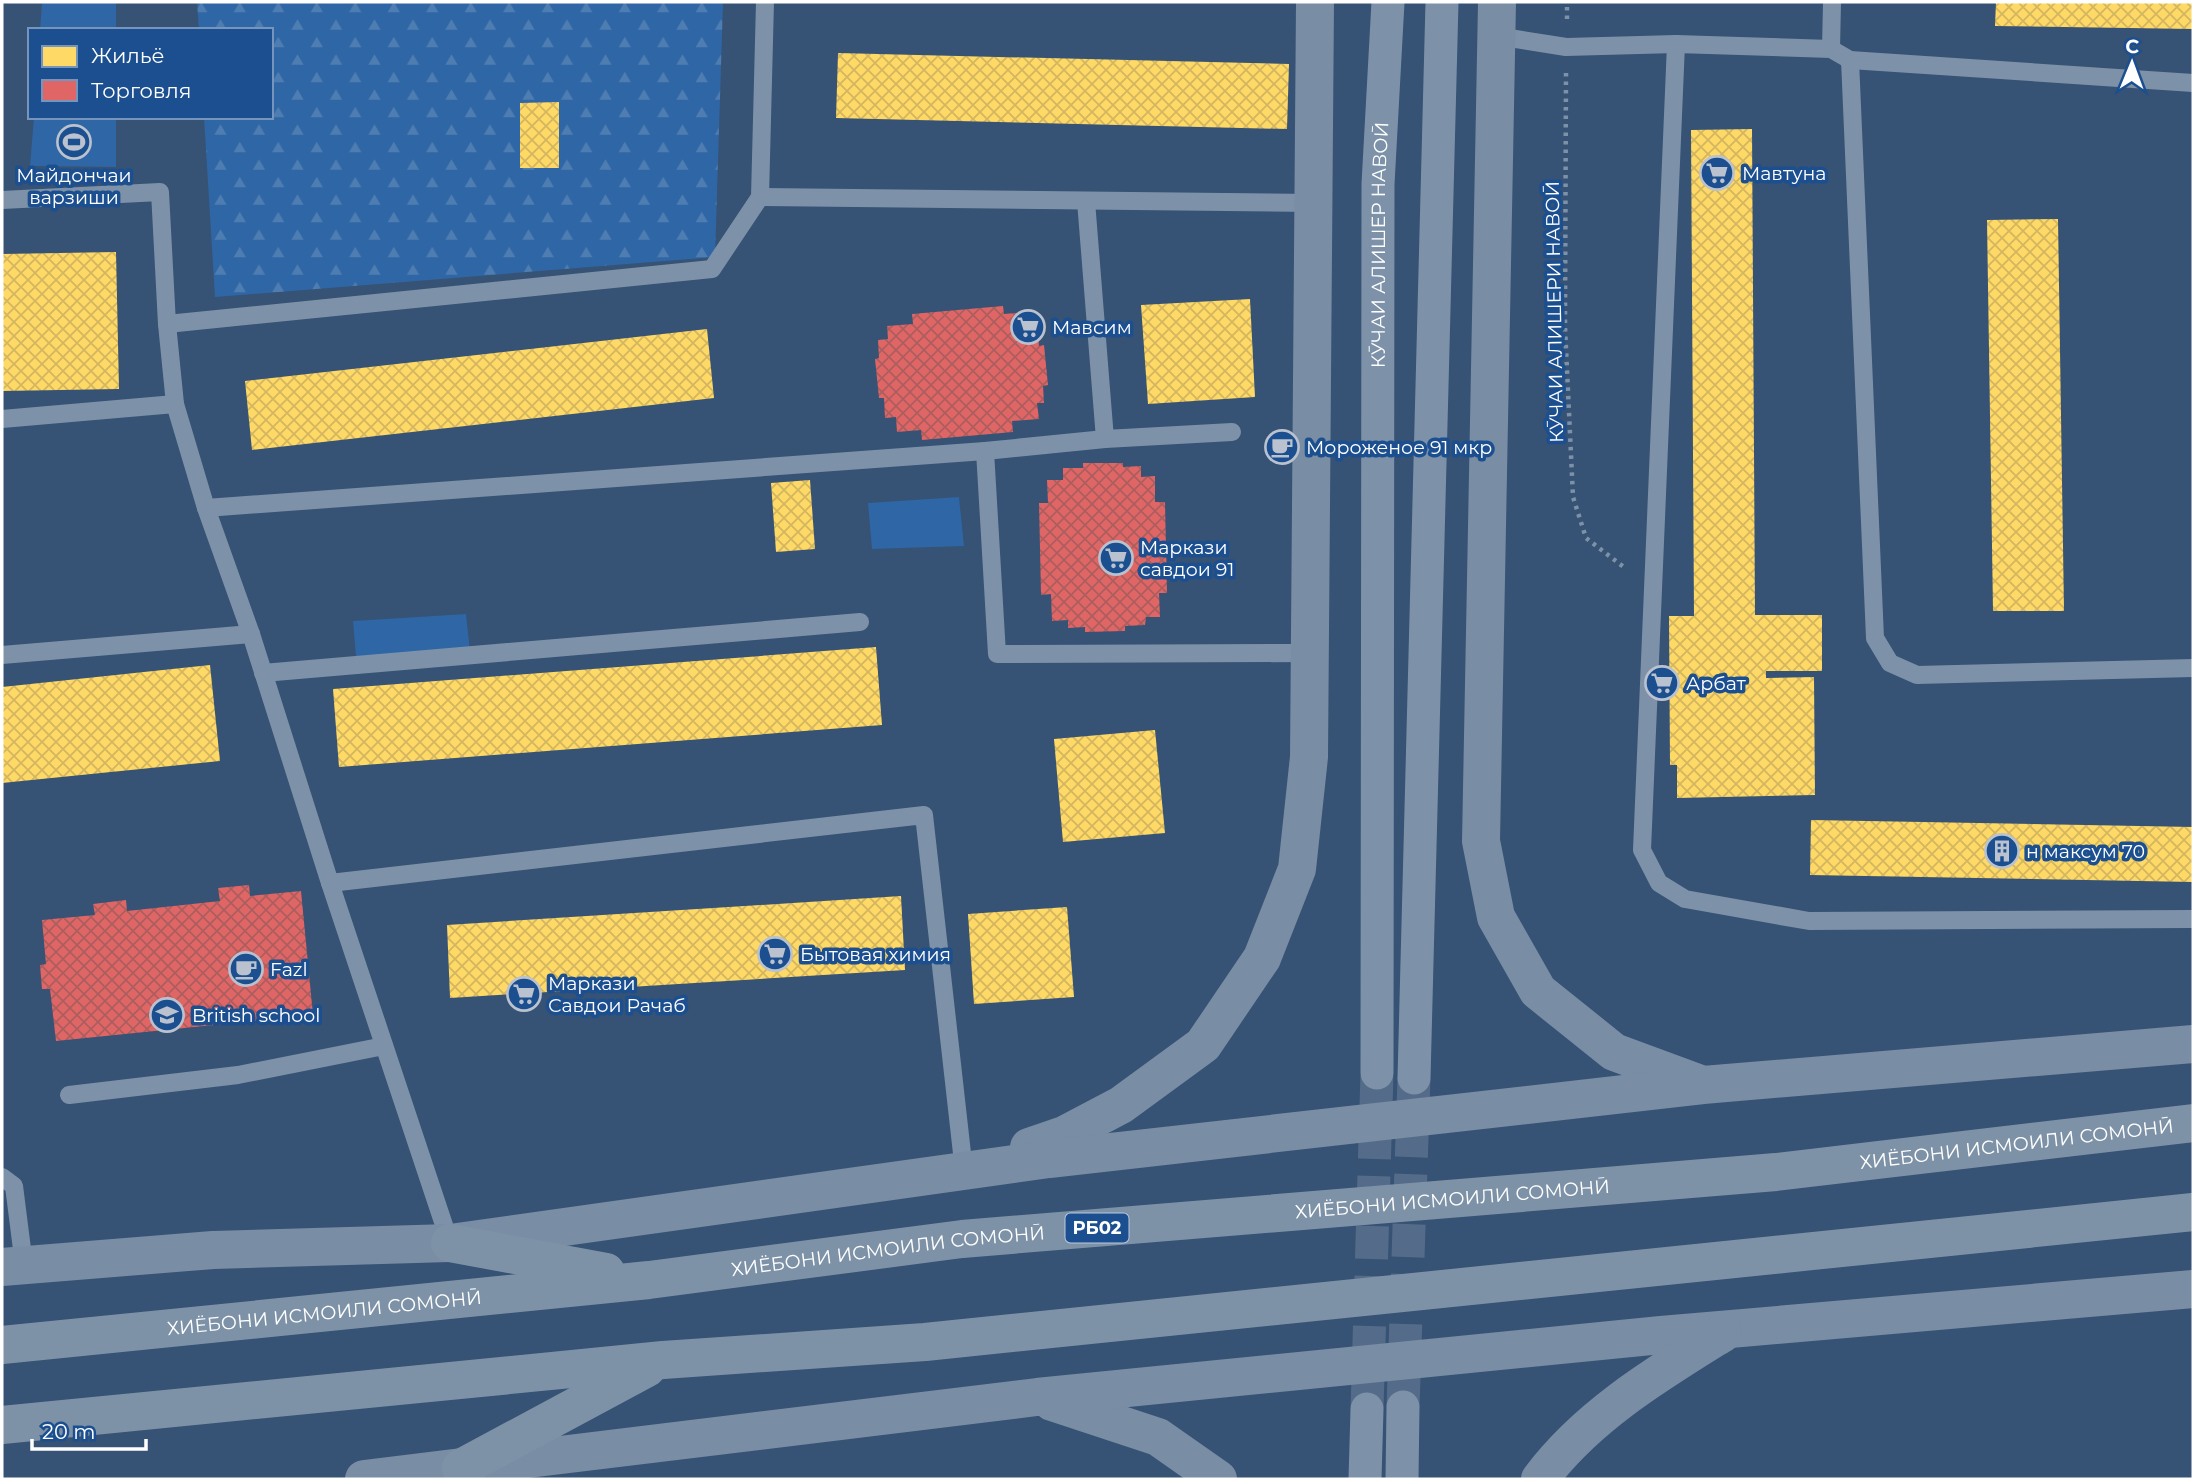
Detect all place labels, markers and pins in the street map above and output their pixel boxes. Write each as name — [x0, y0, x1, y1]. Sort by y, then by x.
sports icon: Майдончаи варзиши — [55, 123, 93, 161]
supermarket icon: Мавтуна — [1698, 154, 1736, 192]
place label: Мавтуна — [1742, 162, 1826, 185]
place label: Майдончаи варзиши — [16, 164, 132, 209]
supermarket icon: Мавсим — [1009, 308, 1047, 346]
place label: Мавсим — [1052, 316, 1132, 339]
cafe icon: Мороженое 91 мкр — [1263, 428, 1301, 466]
place label: Мороженое 91 мкр — [1306, 436, 1492, 459]
place label: Маркази савдои 91 — [1140, 536, 1234, 581]
supermarket icon: Маркази савдои 91 — [1097, 539, 1135, 577]
supermarket icon: Арбат — [1643, 664, 1681, 702]
place label: Арбат — [1686, 672, 1746, 695]
building icon: н максум 70 — [1983, 832, 2021, 870]
place label: н максум 70 — [2026, 840, 2145, 863]
supermarket icon: Бытовая химия — [756, 935, 794, 973]
place label: Бытовая химия — [800, 943, 951, 966]
cafe icon: Fazl — [227, 950, 265, 988]
place label: Fazl — [270, 958, 308, 981]
place label: Маркази Савдои Рачаб — [548, 972, 686, 1017]
supermarket icon: Маркази Савдои Рачаб — [505, 975, 543, 1013]
school or university icon: British school — [148, 996, 186, 1034]
place label: British school — [192, 1004, 320, 1027]

